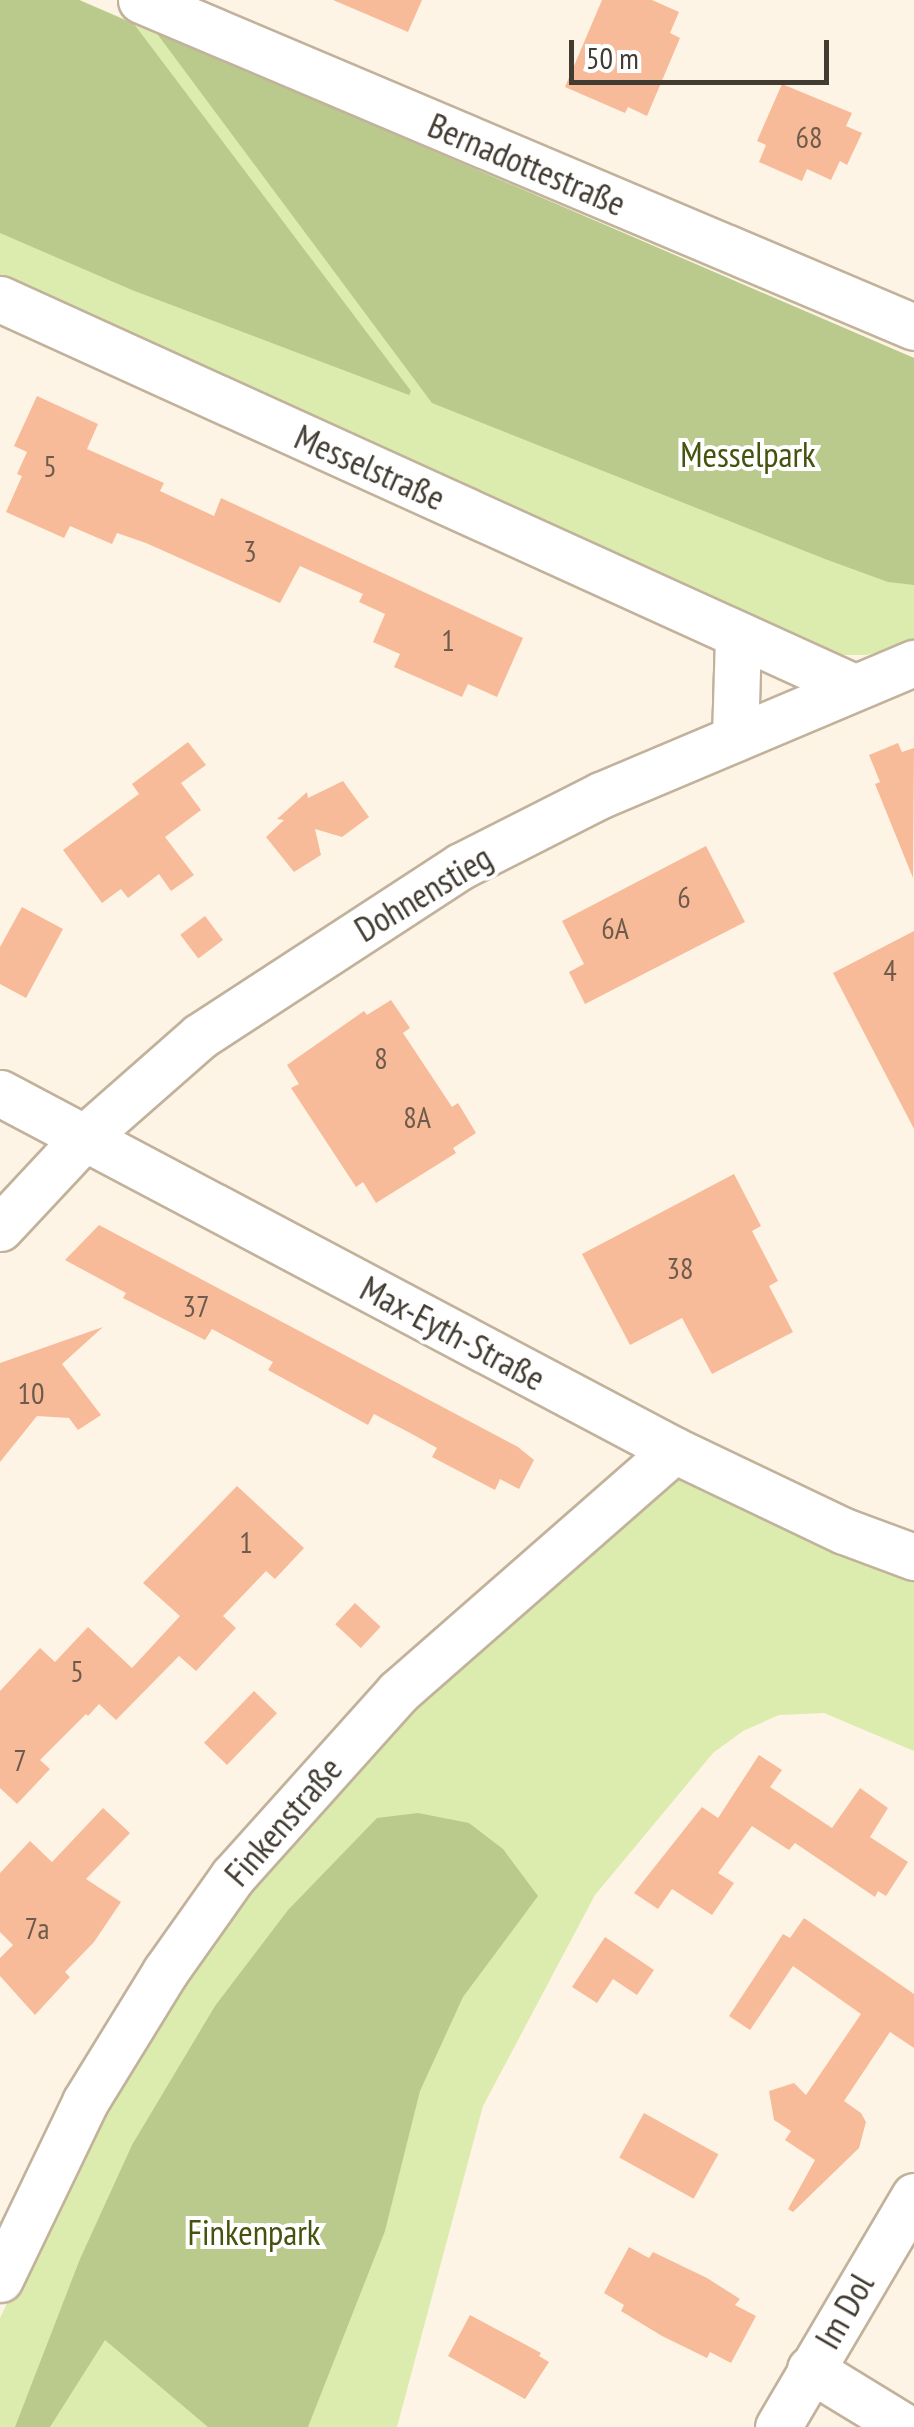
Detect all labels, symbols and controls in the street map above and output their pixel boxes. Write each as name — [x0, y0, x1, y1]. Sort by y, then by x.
scale bar — [574, 20, 834, 82]
text: 50 m — [586, 38, 639, 77]
street label: Bernadottestraße — [422, 104, 632, 224]
house number: 68 — [796, 119, 822, 155]
street label: Messelstraße — [289, 415, 451, 519]
park label: Messelpark — [680, 433, 816, 475]
house number: 5 — [43, 448, 57, 484]
house number: 3 — [243, 533, 257, 569]
house number: 1 — [441, 622, 455, 658]
street label: Dohnenstieg — [347, 836, 499, 950]
house number: 6 — [677, 879, 691, 915]
house number: 6A — [601, 910, 629, 946]
house number: 4 — [883, 952, 897, 988]
house number: 8 — [374, 1040, 388, 1076]
house number: 8A — [403, 1099, 431, 1135]
house number: 38 — [667, 1250, 693, 1286]
street label: Max-Eyth-Straße — [354, 1267, 552, 1399]
house number: 37 — [183, 1288, 209, 1324]
house number: 10 — [18, 1375, 44, 1411]
house number: 1 — [239, 1524, 253, 1560]
house number: 5 — [70, 1653, 84, 1689]
house number: 7 — [13, 1742, 27, 1778]
street label: Finkenstraße — [216, 1748, 350, 1894]
house number: 7a — [24, 1910, 50, 1946]
park label: Finkenpark — [188, 2211, 320, 2253]
street label: Im Dol — [806, 2266, 882, 2356]

